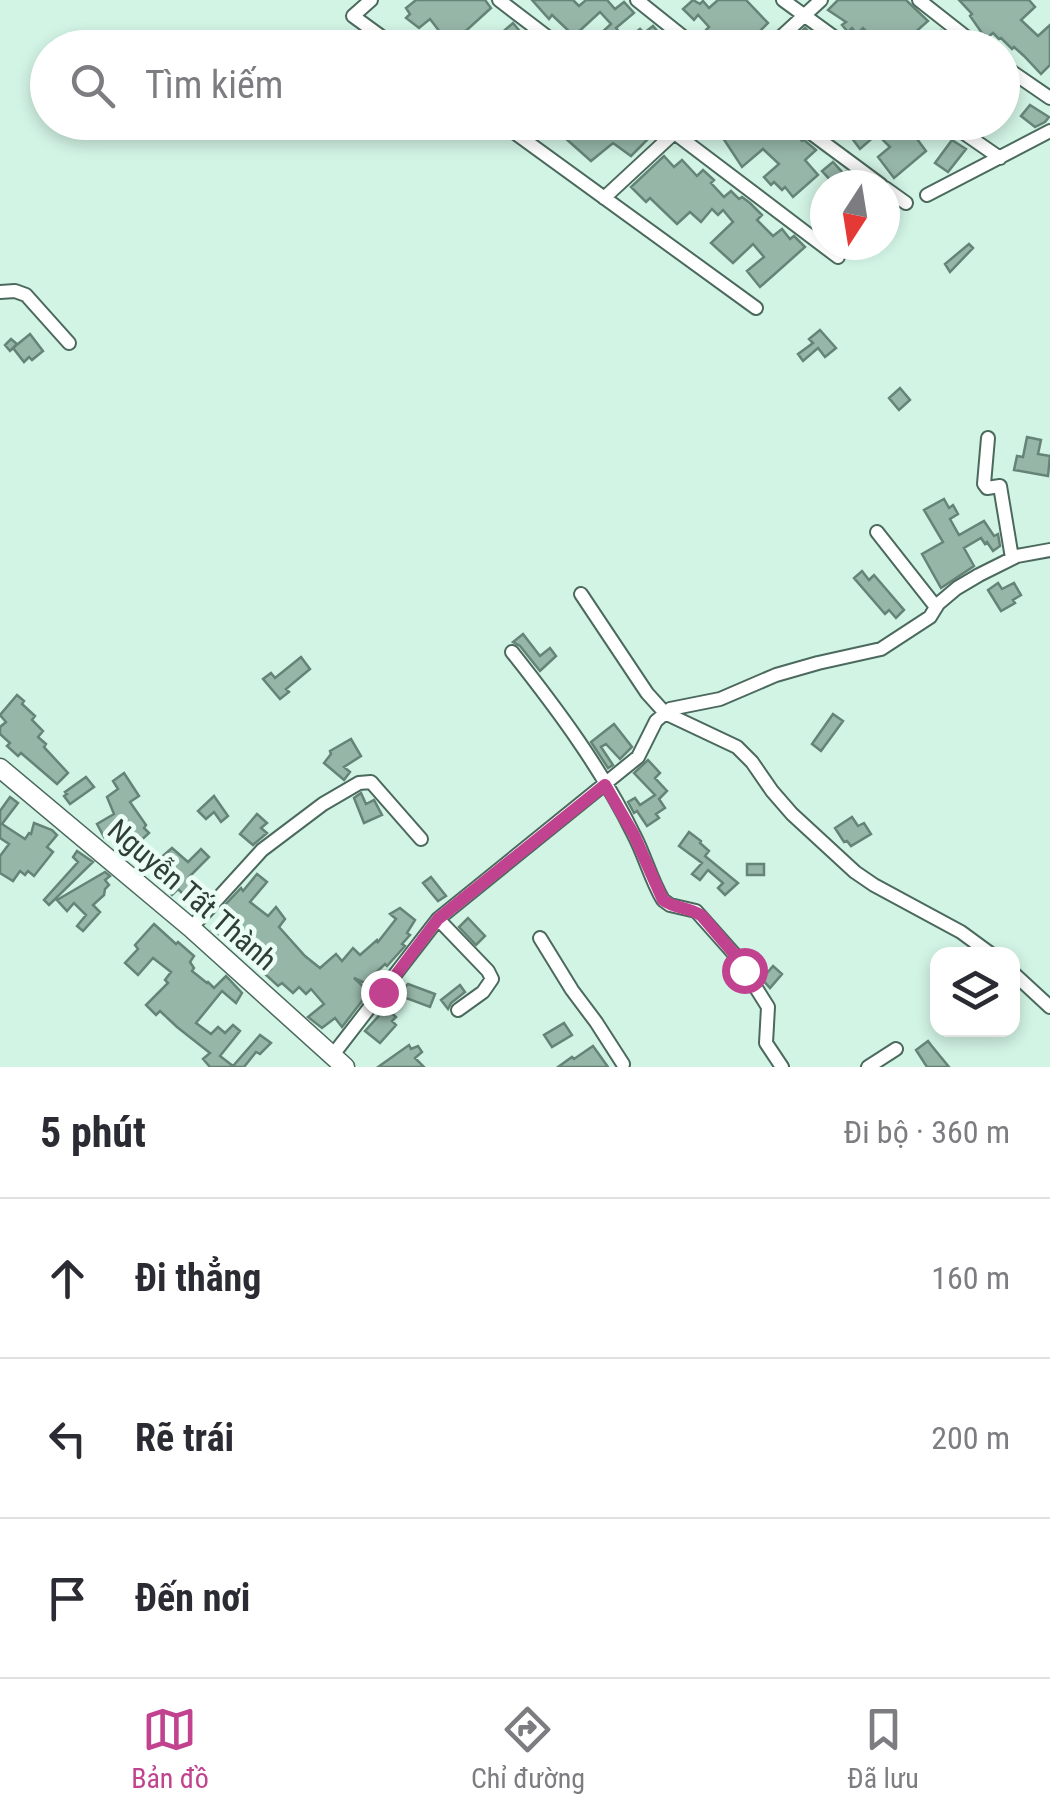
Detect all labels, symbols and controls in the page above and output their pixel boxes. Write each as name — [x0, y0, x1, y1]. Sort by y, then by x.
search box — [30, 30, 1020, 140]
icon: search — [65, 58, 120, 113]
text: Tìm kiếm — [145, 63, 283, 107]
north arrow — [810, 170, 900, 260]
street label: Nguyễn Tất Thành — [101, 812, 284, 977]
map controls — [930, 947, 1020, 1037]
button: layers — [930, 947, 1020, 1037]
route start — [722, 948, 768, 994]
route end — [361, 970, 407, 1016]
text: 5 phút — [40, 1108, 146, 1157]
text: Đi bộ · 360 m — [843, 1113, 1010, 1151]
icon: ahead — [40, 1251, 95, 1306]
text: Đi thẳng — [135, 1256, 261, 1300]
text: 160 m — [931, 1259, 1010, 1297]
icon: left — [40, 1411, 95, 1466]
text: Rẽ trái — [135, 1416, 234, 1460]
text: 200 m — [931, 1419, 1010, 1457]
icon: arrive — [40, 1571, 95, 1626]
text: Đến nơi — [135, 1576, 250, 1620]
tab: Bản đồ — [131, 1702, 209, 1795]
tab: Chỉ đường — [471, 1702, 585, 1795]
tab: Đã lưu — [847, 1702, 919, 1795]

